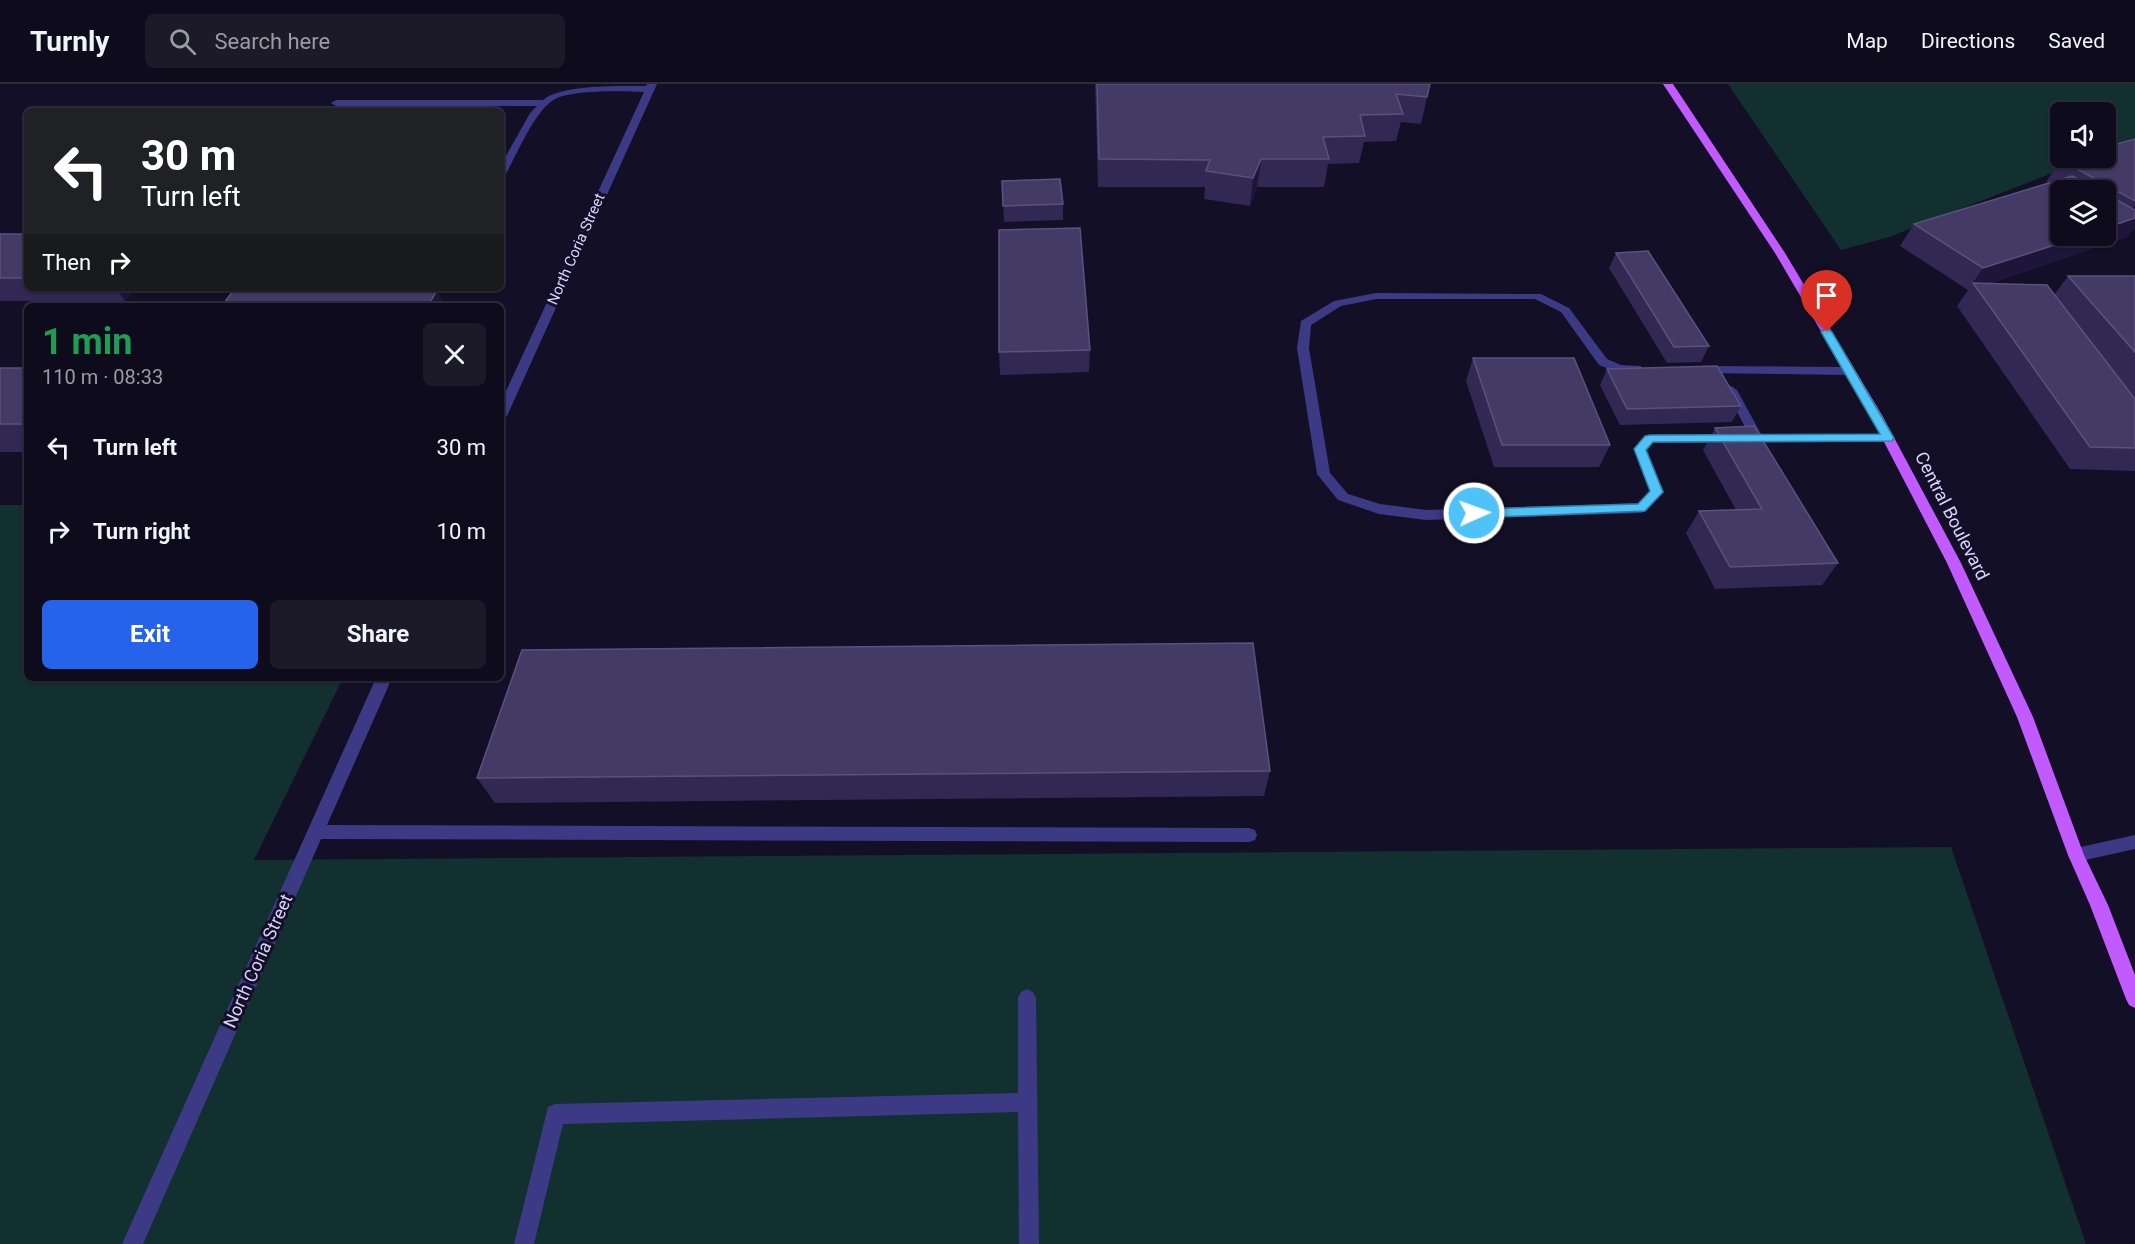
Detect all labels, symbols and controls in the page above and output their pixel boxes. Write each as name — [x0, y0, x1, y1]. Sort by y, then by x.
search box — [145, 14, 565, 68]
text: Turnly — [30, 25, 109, 58]
icon: search — [166, 25, 199, 58]
text: Search here — [214, 29, 330, 54]
text: Map — [1846, 29, 1888, 53]
text: Directions — [1921, 29, 2015, 53]
text: Saved — [2048, 29, 2105, 53]
map controls — [2050, 102, 2116, 246]
button: sound — [2050, 102, 2116, 168]
text: 30 m — [141, 131, 236, 180]
icon: left — [42, 132, 120, 210]
button: layers — [2050, 180, 2116, 246]
text: Turn left — [141, 181, 241, 213]
street label: North Coria Street — [543, 190, 609, 308]
icon: right — [103, 246, 136, 279]
text: Then — [42, 250, 91, 275]
pin — [1801, 270, 1852, 332]
icon: arrive — [1810, 279, 1843, 312]
text: 1 min — [42, 321, 133, 363]
button: close — [423, 323, 486, 386]
text: 110 m · 08:33 — [42, 365, 163, 389]
icon: left — [42, 431, 75, 464]
text: Turn left — [93, 435, 177, 460]
text: 30 m — [437, 435, 486, 460]
street label: Central Boulevard — [1911, 448, 1994, 583]
position arrow — [1442, 481, 1506, 545]
icon: right — [42, 515, 75, 548]
text: Turn right — [93, 519, 190, 544]
text: 10 m — [437, 519, 486, 544]
button: Exit — [42, 600, 258, 669]
button: Share — [270, 600, 486, 669]
street label: North Coria Street — [219, 891, 296, 1031]

